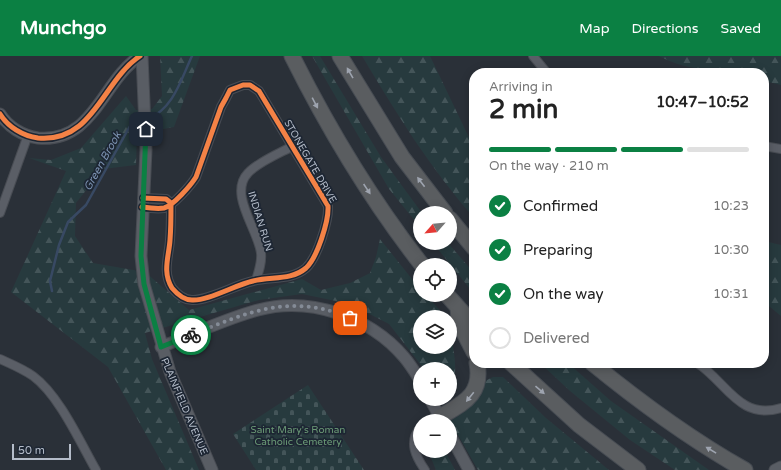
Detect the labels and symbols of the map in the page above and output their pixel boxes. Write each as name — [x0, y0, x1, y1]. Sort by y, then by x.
one-way arrow — [347, 67, 354, 79]
one-way arrow — [312, 98, 319, 109]
pin — [129, 112, 163, 146]
street label: STONEGATE DRIVE — [281, 118, 339, 205]
water label: Green Brook — [81, 129, 124, 193]
one-way arrow — [417, 177, 425, 188]
one-way arrow — [363, 183, 370, 194]
street label: INDIAN RUN — [245, 190, 275, 253]
north arrow — [413, 206, 457, 250]
pin — [333, 301, 367, 335]
courier — [171, 315, 211, 355]
street label: PLAINFIELD AVENUE — [158, 356, 210, 457]
one-way arrow — [534, 385, 545, 394]
one-way arrow — [465, 391, 474, 402]
park label: Saint Mary's Roman Catholic Cemetery — [251, 424, 345, 448]
scale bar — [12, 442, 71, 461]
one-way arrow — [705, 447, 717, 454]

